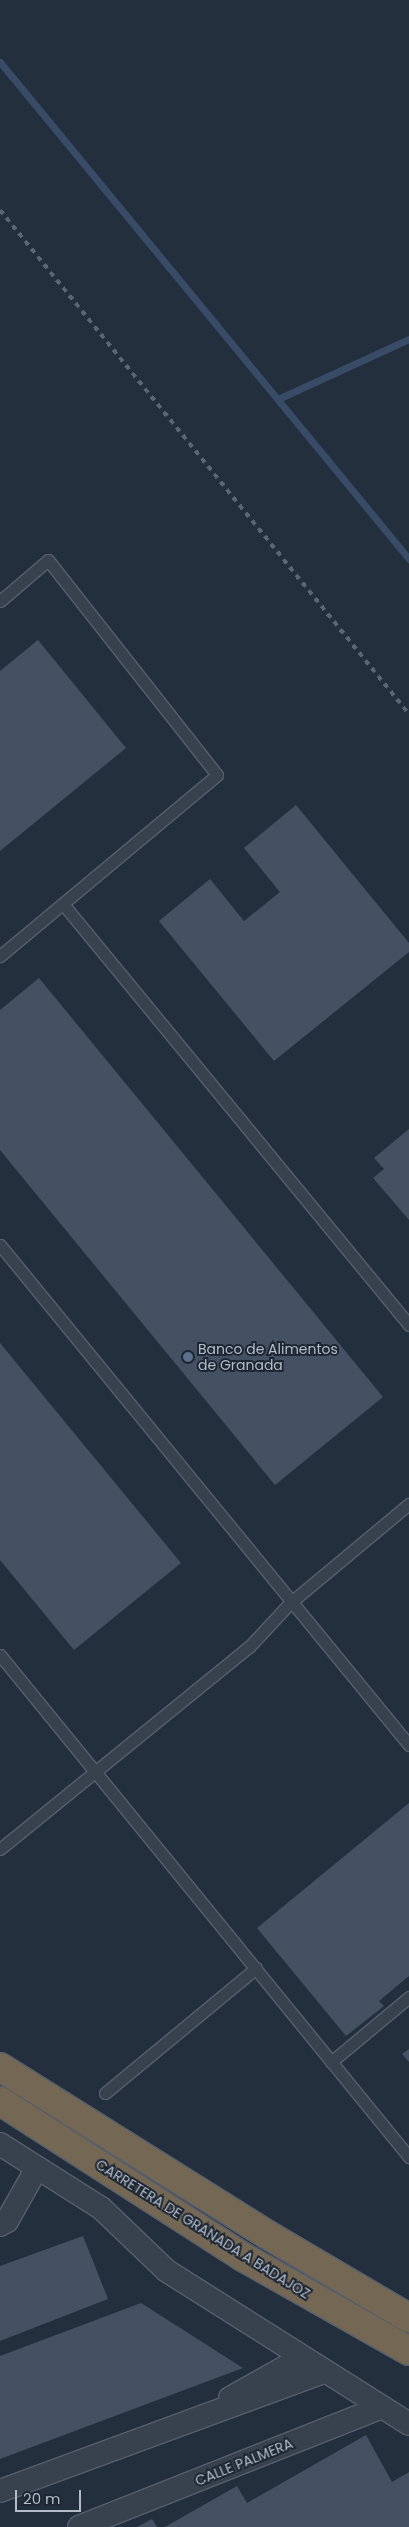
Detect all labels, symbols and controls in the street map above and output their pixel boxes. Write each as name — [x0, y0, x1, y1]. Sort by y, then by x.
place label: Banco de Alimentos de Granada — [198, 1341, 338, 1374]
marker: Banco de Alimentos de Granada — [182, 1351, 194, 1363]
street label: CARRETERA DE GRANADA A BADAJOZ — [93, 2156, 313, 2302]
street label: CALLE PALMERA — [193, 2435, 295, 2489]
scale bar — [18, 2480, 84, 2512]
text: 20 m — [23, 2488, 61, 2509]

